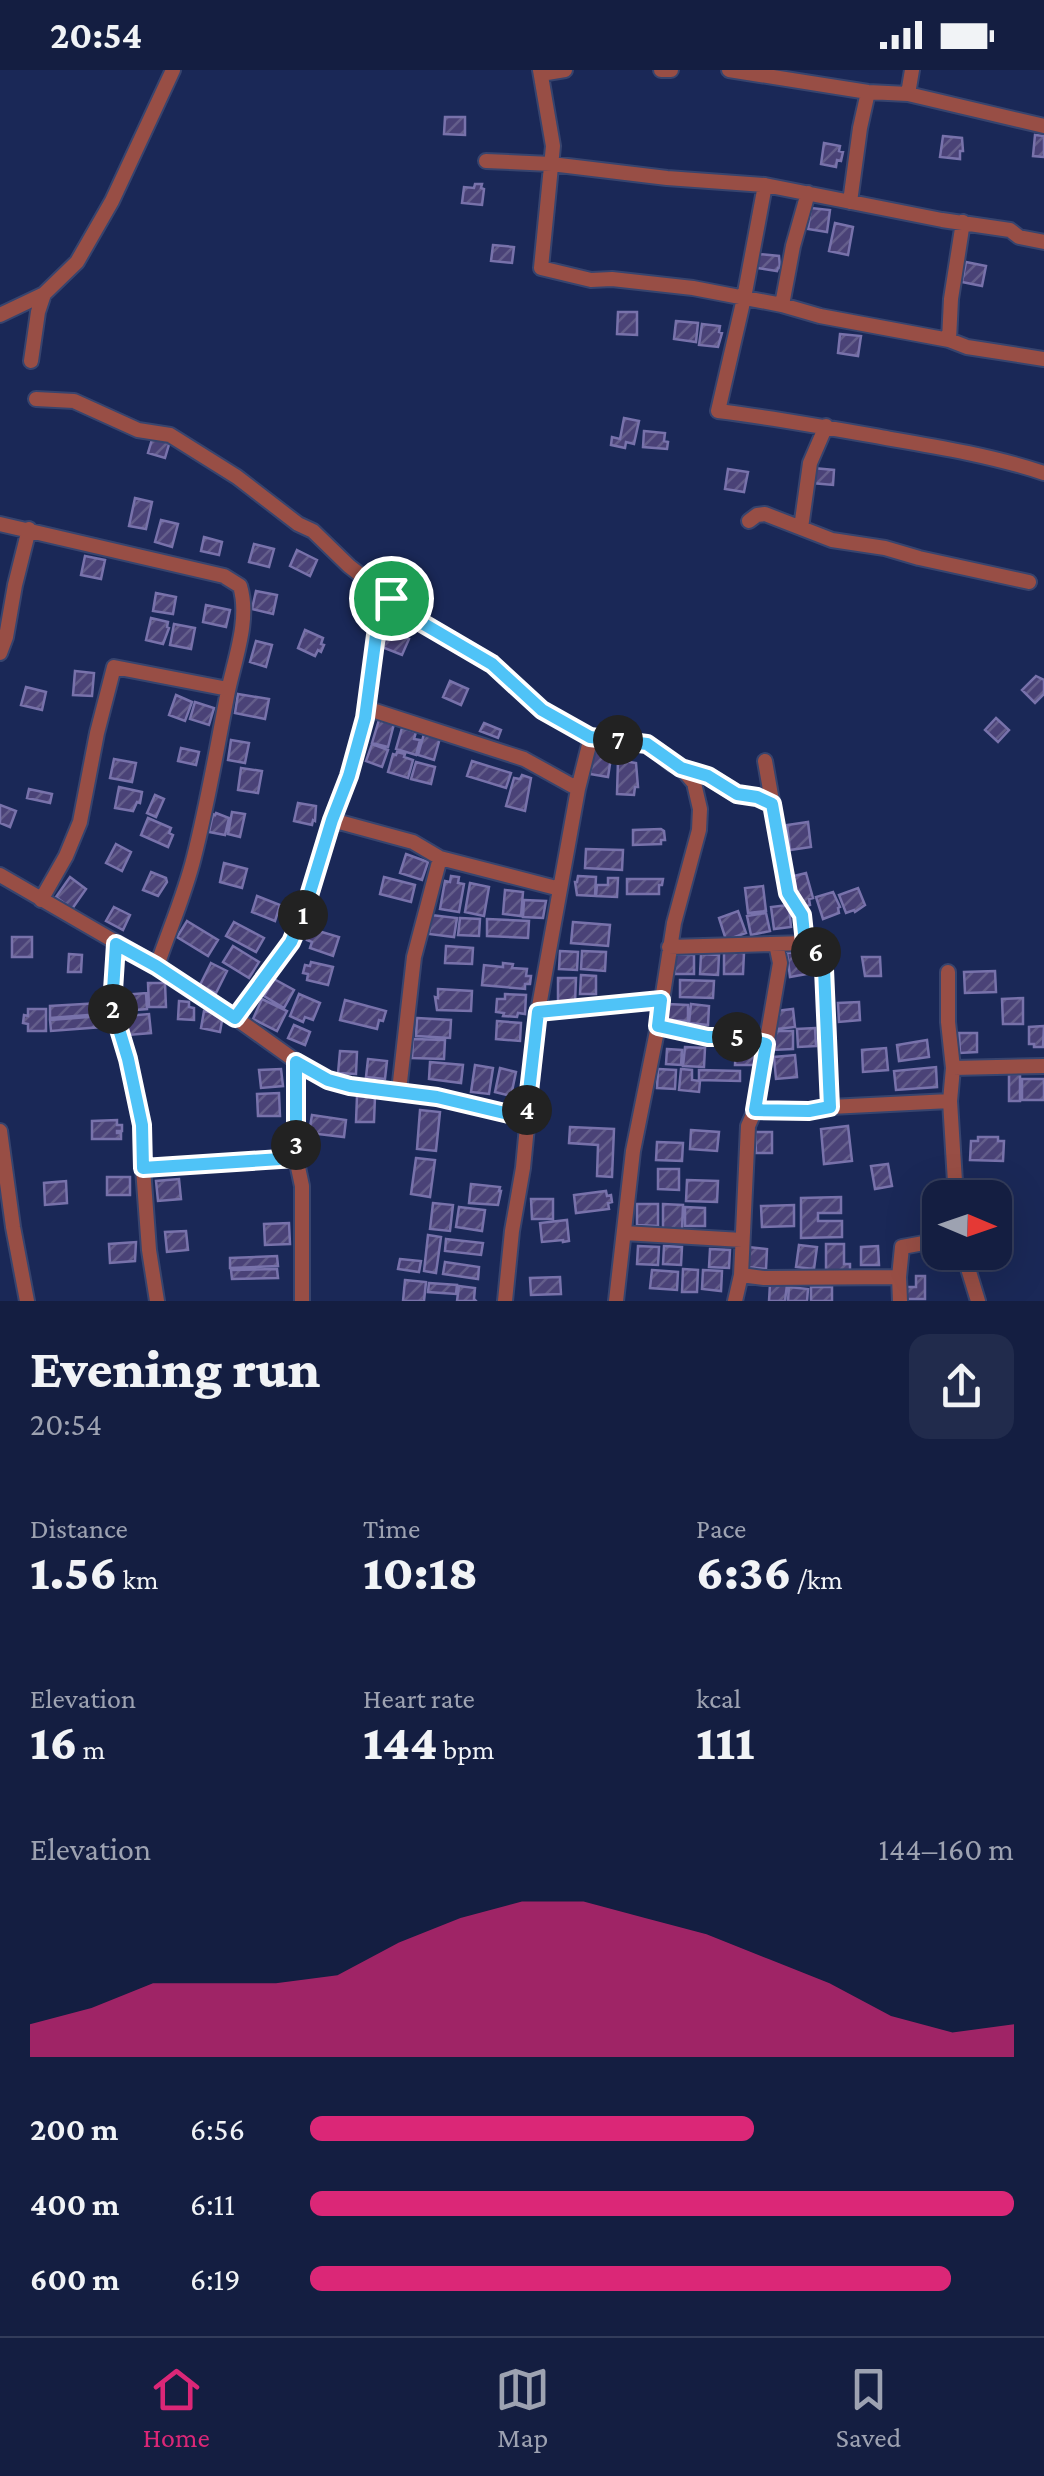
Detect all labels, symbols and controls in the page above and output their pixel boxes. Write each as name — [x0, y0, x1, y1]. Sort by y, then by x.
text: 20:54 — [50, 14, 142, 56]
pin — [349, 556, 434, 641]
icon: arrive — [364, 571, 419, 626]
pin: 7 — [593, 715, 643, 765]
text: 7 — [611, 724, 625, 755]
pin: 1 — [278, 890, 328, 940]
text: 1 — [298, 899, 308, 930]
pin: 6 — [791, 927, 841, 977]
text: 6 — [808, 936, 824, 967]
pin: 2 — [88, 984, 138, 1034]
text: 2 — [106, 993, 120, 1024]
pin: 5 — [712, 1012, 762, 1062]
text: 5 — [730, 1021, 744, 1052]
pin: 4 — [502, 1085, 552, 1135]
text: 4 — [519, 1094, 535, 1125]
pin: 3 — [271, 1120, 321, 1170]
text: 3 — [289, 1129, 303, 1160]
north arrow — [922, 1180, 1012, 1270]
map controls — [922, 1180, 1012, 1270]
button: share — [909, 1334, 1014, 1439]
text: Evening run — [30, 1338, 320, 1399]
text: 20:54 — [30, 1406, 102, 1442]
text: Distance — [30, 1513, 128, 1544]
text: Time — [363, 1513, 420, 1544]
text: Pace — [696, 1513, 746, 1544]
text: 1.56 — [30, 1544, 117, 1600]
text: 10:18 — [363, 1544, 478, 1600]
text: 6:36 — [696, 1544, 792, 1600]
text: km — [117, 1564, 158, 1595]
text: /km — [792, 1564, 843, 1595]
text: Elevation — [30, 1683, 136, 1714]
text: Heart rate — [363, 1683, 475, 1714]
text: kcal — [696, 1683, 741, 1714]
text: 16 — [30, 1714, 78, 1770]
text: 144 — [363, 1714, 438, 1770]
text: 111 — [696, 1714, 755, 1770]
text: m — [78, 1734, 105, 1765]
text: bpm — [438, 1734, 494, 1765]
text: Elevation — [30, 1831, 151, 1867]
text: 144–160 m — [878, 1831, 1014, 1867]
text: 200 m — [30, 2111, 118, 2147]
text: 6:56 — [190, 2111, 245, 2147]
text: 400 m — [30, 2186, 119, 2222]
text: 6:11 — [190, 2186, 235, 2222]
text: 600 m — [30, 2261, 120, 2297]
text: 6:19 — [190, 2261, 240, 2297]
tab: Home — [143, 2362, 210, 2453]
tab: Map — [495, 2362, 550, 2453]
tab: Saved — [836, 2362, 901, 2453]

